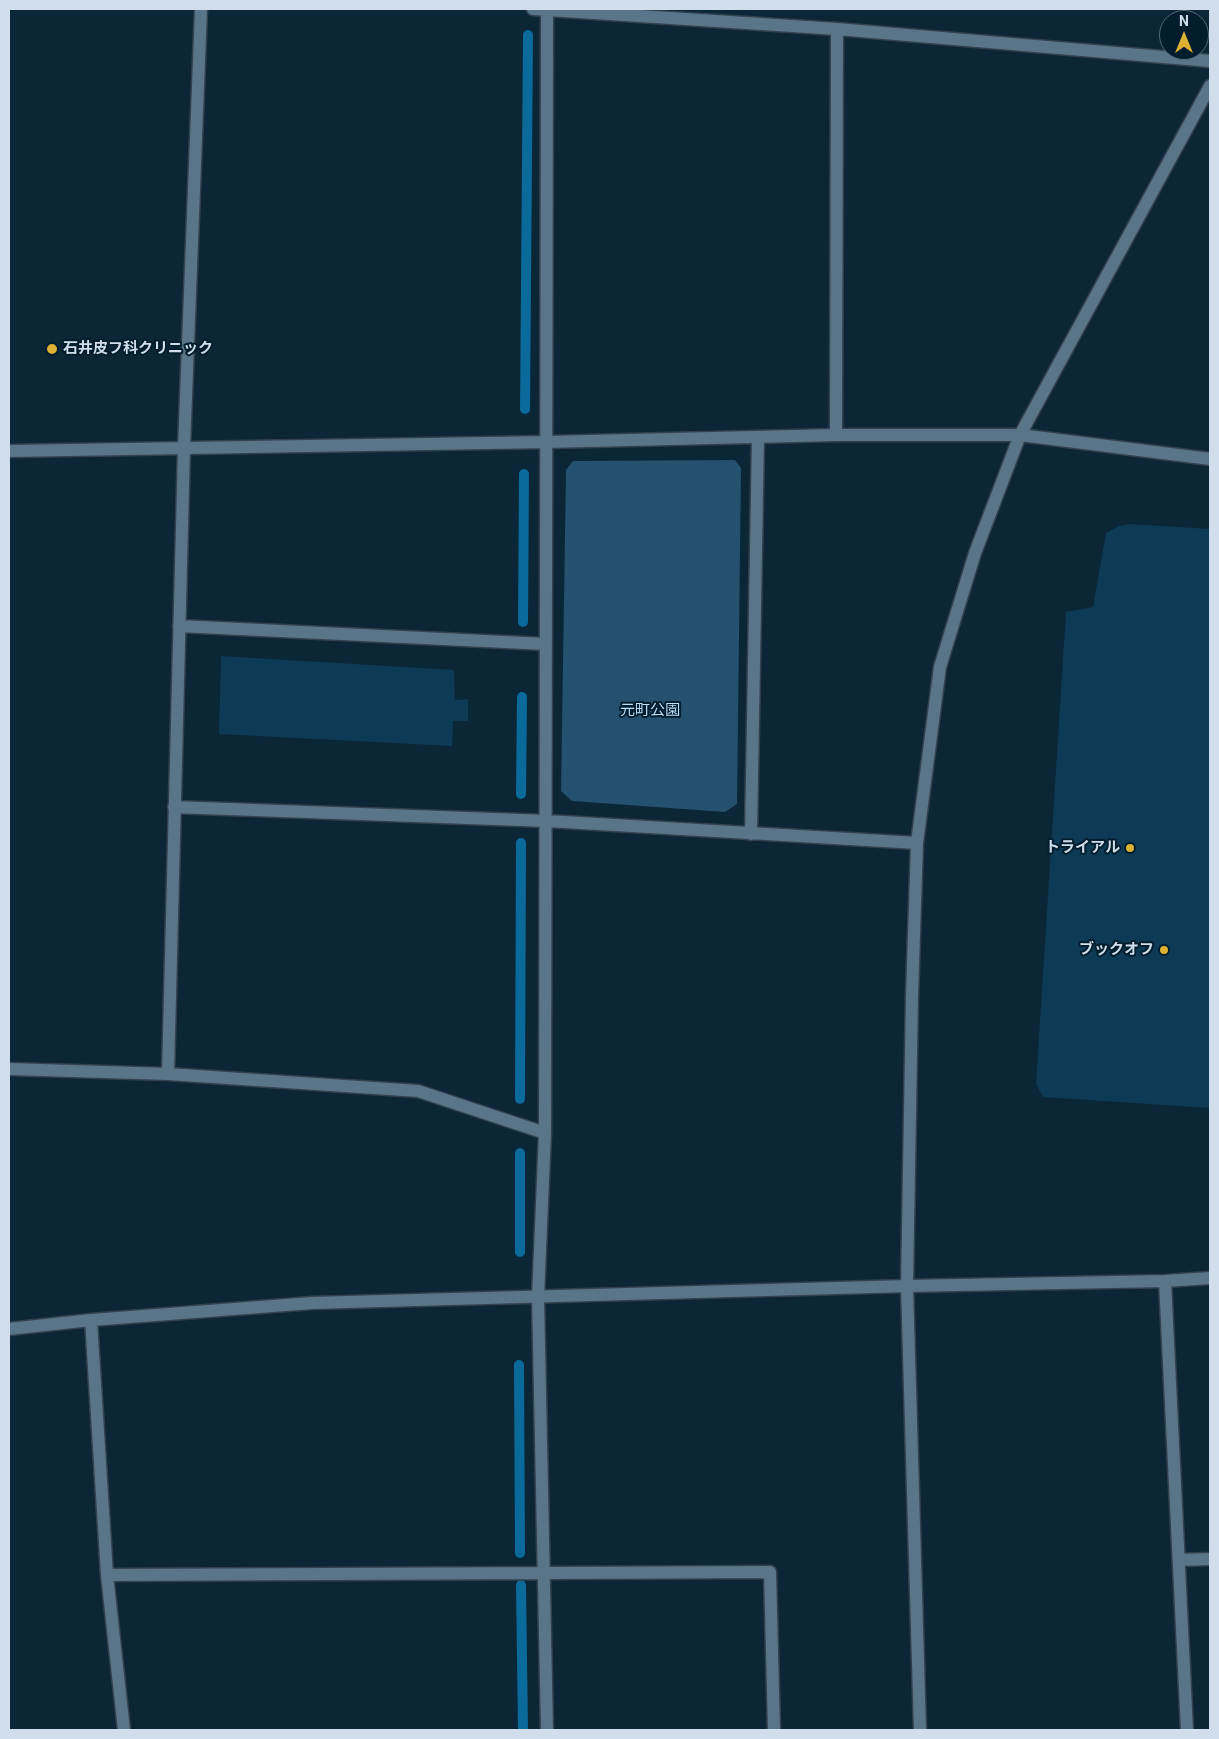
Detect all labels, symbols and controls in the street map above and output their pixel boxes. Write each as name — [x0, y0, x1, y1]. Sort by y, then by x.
north arrow — [1159, 10, 1209, 60]
text: N — [1179, 13, 1189, 29]
place label: 石井皮フ科クリニック — [63, 340, 213, 358]
marker: 石井皮フ科クリニック — [45, 342, 59, 356]
park label: 元町公園 — [620, 702, 680, 720]
place label: トライアル — [1045, 839, 1120, 857]
marker: トライアル — [1124, 842, 1136, 854]
place label: ブックオフ — [1079, 941, 1154, 959]
marker: ブックオフ — [1158, 944, 1170, 956]

